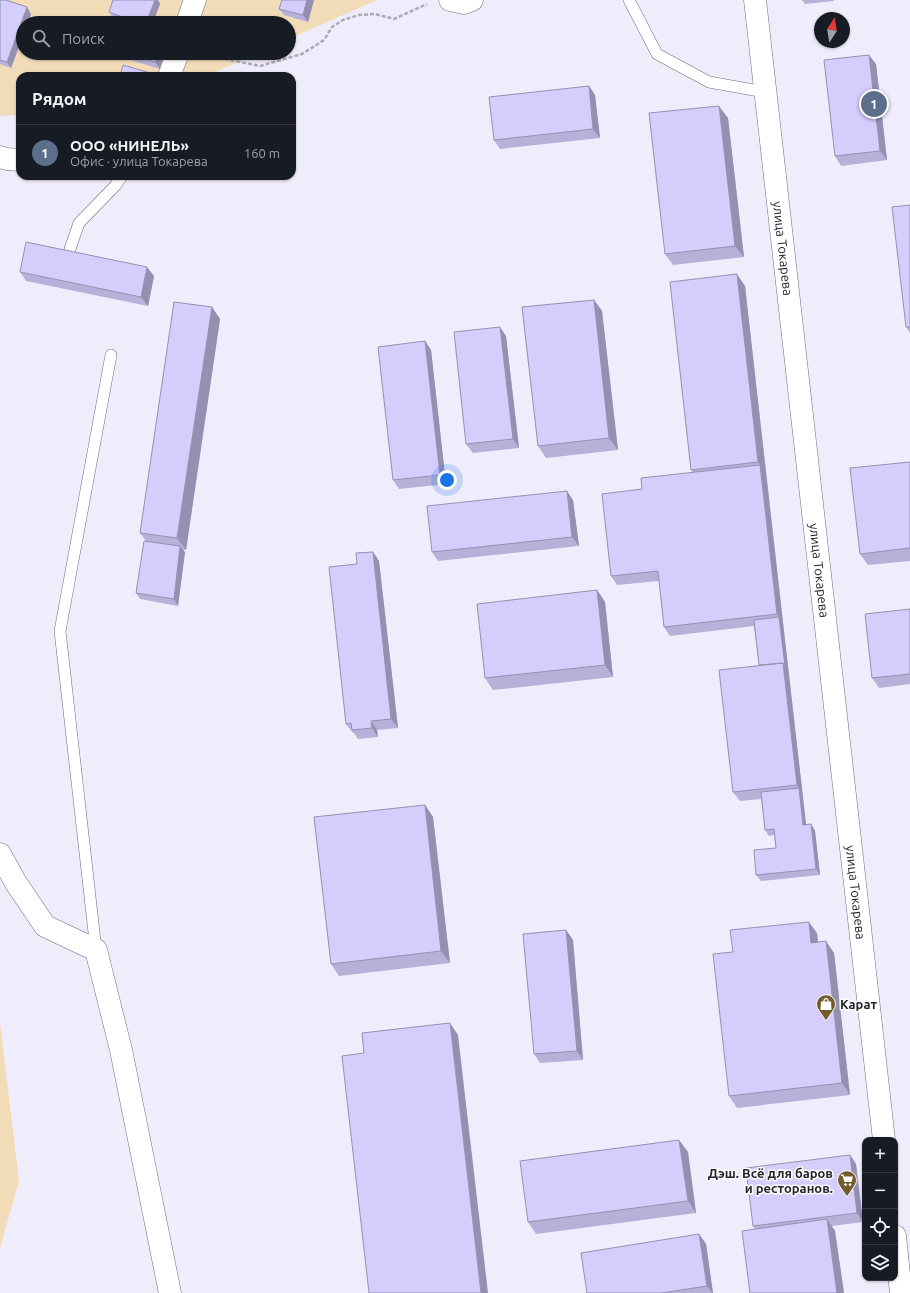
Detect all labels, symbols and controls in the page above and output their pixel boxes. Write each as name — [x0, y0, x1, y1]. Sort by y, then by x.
north arrow — [814, 12, 850, 48]
search box — [16, 16, 296, 60]
icon: search — [30, 27, 52, 49]
text: Поиск — [62, 30, 105, 47]
text: Рядом — [32, 89, 87, 108]
pin: 1 — [861, 89, 887, 119]
text: ООО «НИНЕЛЬ» — [70, 137, 189, 154]
text: 1 — [41, 146, 49, 160]
text: 160 m — [244, 146, 280, 160]
text: Офис · улица Токарева — [70, 154, 208, 168]
street label: улица Токарева — [771, 200, 795, 296]
your location — [437, 470, 457, 490]
street label: улица Токарева — [807, 522, 832, 618]
street label: улица Токарева — [844, 844, 868, 940]
shop icon: Карат — [815, 993, 837, 1021]
place label: Карат — [840, 997, 877, 1011]
map controls — [862, 1137, 898, 1281]
button: + — [862, 1137, 898, 1173]
place label: Дэш. Всё для баров и ресторанов. — [708, 1166, 833, 1195]
supermarket icon: Дэш. Всё для баров и ресторанов. — [836, 1169, 858, 1197]
button: − — [862, 1173, 898, 1209]
button: locate — [862, 1209, 898, 1245]
button: layers — [862, 1245, 898, 1281]

